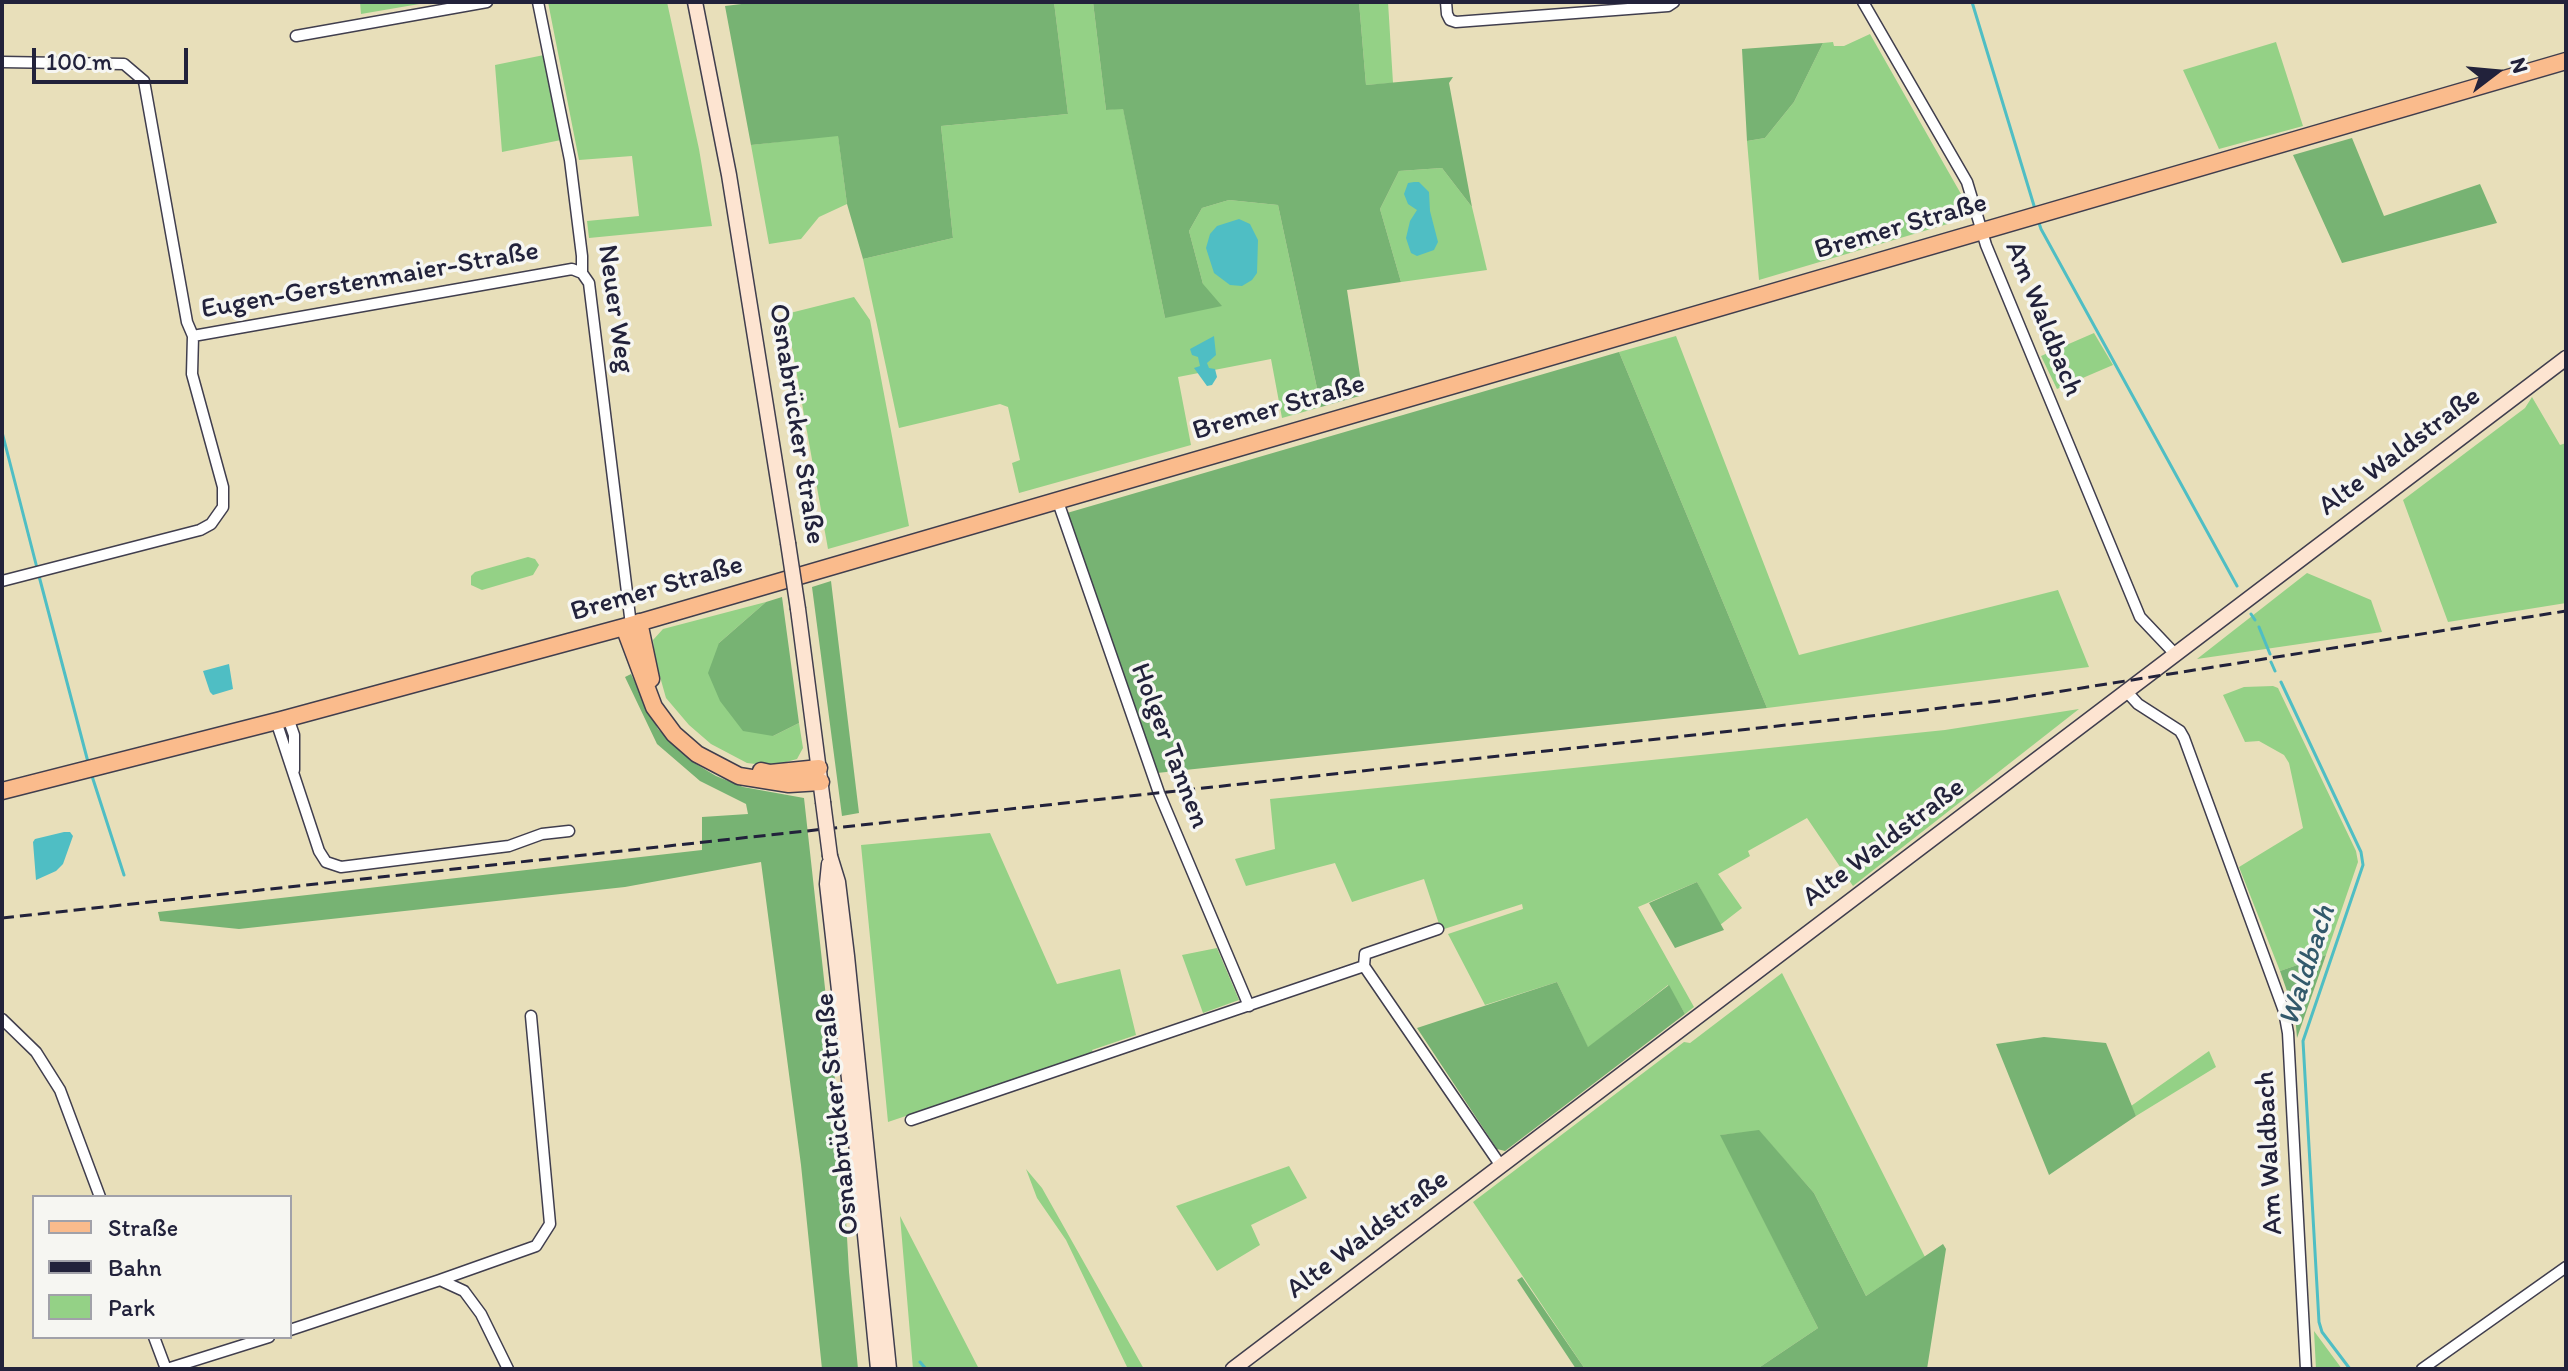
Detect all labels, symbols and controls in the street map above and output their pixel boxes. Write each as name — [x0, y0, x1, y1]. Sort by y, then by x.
scale bar — [36, 32, 192, 82]
north arrow — [2456, 32, 2536, 112]
text: 100 m — [46, 47, 112, 76]
text: N — [2505, 54, 2535, 76]
street label: Bremer Straße — [1811, 186, 1991, 268]
street label: Eugen-Gerstenmaier-Straße — [199, 235, 541, 327]
street label: Am Waldbach — [1997, 237, 2089, 401]
street label: Neuer Weg — [589, 243, 641, 375]
street label: Osnabrücker Straße — [760, 301, 832, 547]
street label: Bremer Straße — [1189, 367, 1369, 449]
street label: Alte Waldstraße — [2312, 380, 2488, 524]
street label: Bremer Straße — [567, 548, 747, 630]
street label: Holger Tannen — [1122, 659, 1216, 833]
street label: Alte Waldstraße — [1796, 771, 1972, 915]
water label: Waldbach — [2272, 901, 2344, 1031]
street label: Osnabrücker Straße — [809, 991, 867, 1237]
street label: Am Waldbach — [2249, 1070, 2291, 1236]
street label: Alte Waldstraße — [1280, 1163, 1456, 1307]
legend — [32, 1195, 292, 1339]
text: Straße — [108, 1213, 178, 1242]
text: Bahn — [108, 1253, 162, 1282]
text: Park — [108, 1293, 155, 1322]

